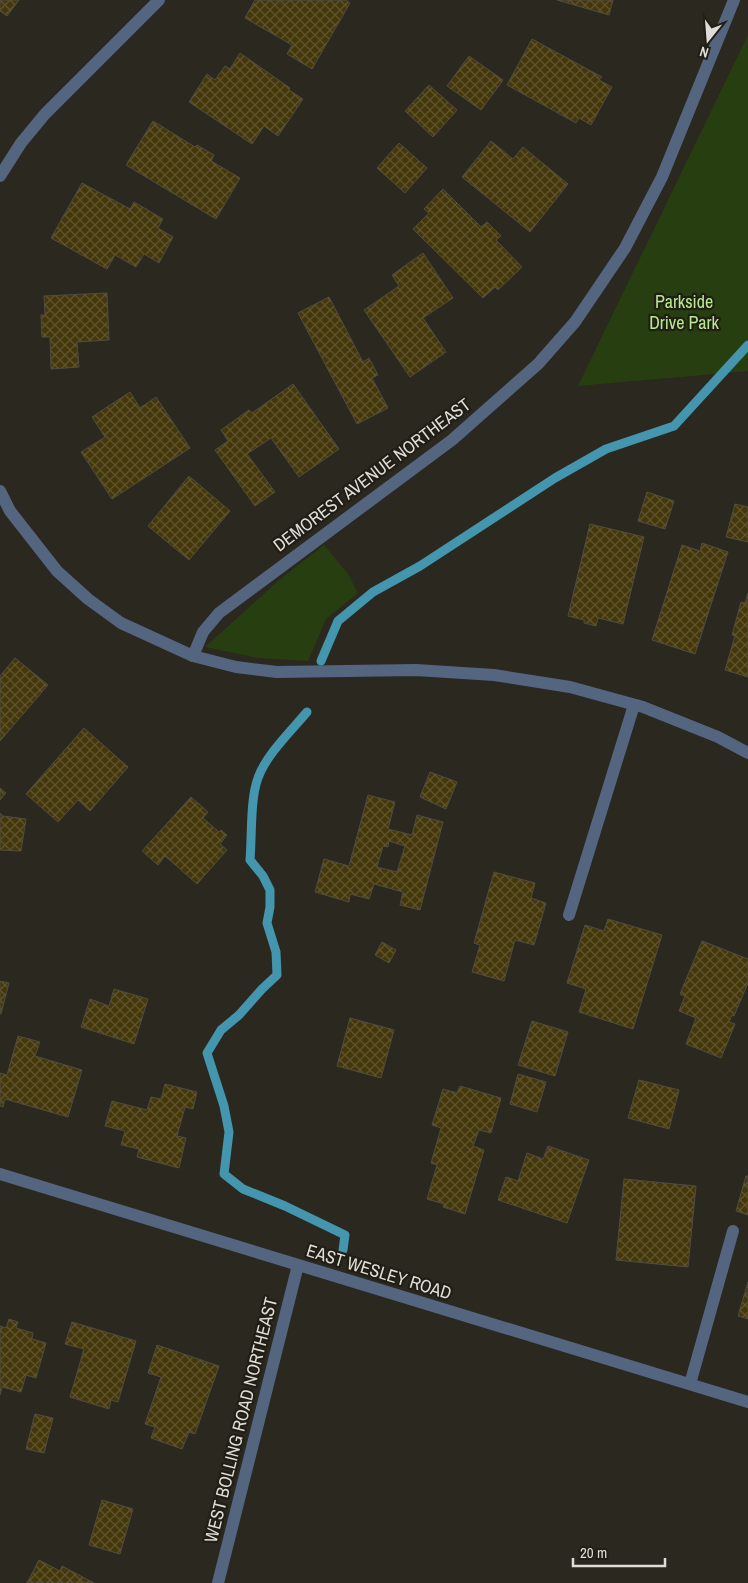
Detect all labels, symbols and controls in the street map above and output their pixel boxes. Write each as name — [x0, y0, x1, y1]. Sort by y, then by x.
north arrow — [683, 15, 733, 65]
text: N — [698, 43, 711, 62]
park label: Parkside Drive Park — [649, 289, 719, 335]
street label: DEMOREST AVENUE NORTHEAST — [268, 392, 476, 557]
street label: EAST WESLEY ROAD — [304, 1238, 455, 1305]
street label: WEST BOLLING ROAD NORTHEAST — [198, 1295, 283, 1545]
scale bar — [573, 1536, 666, 1568]
text: 20 m — [580, 1542, 607, 1563]

